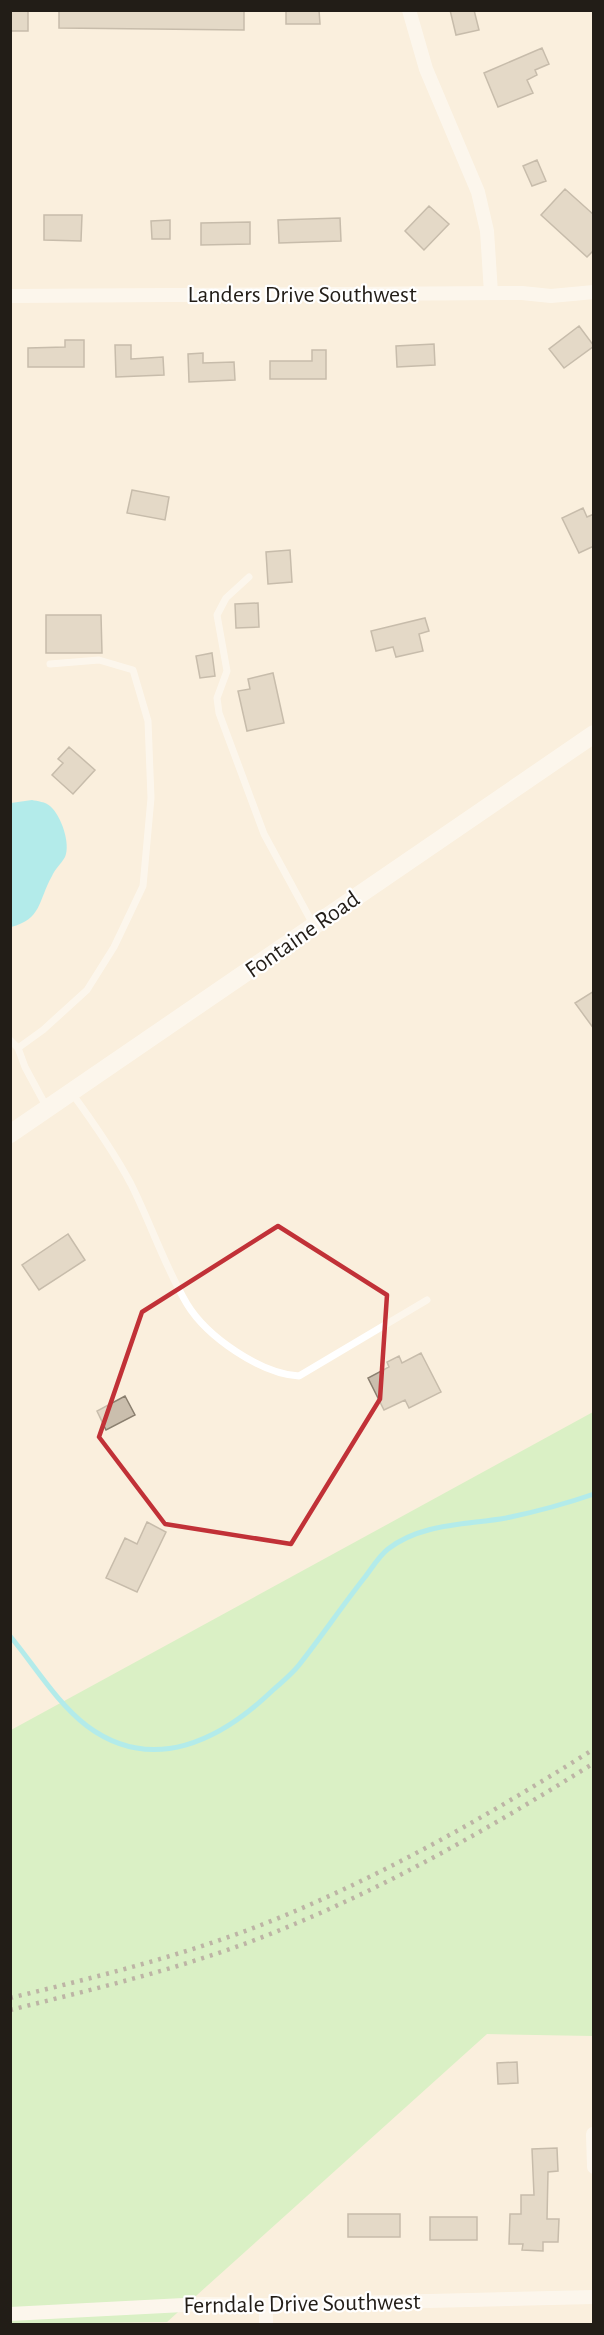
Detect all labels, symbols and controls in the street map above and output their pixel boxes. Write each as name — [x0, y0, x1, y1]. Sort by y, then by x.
street label: Landers Drive Southwest — [187, 283, 417, 307]
street label: Fontaine Road — [241, 887, 364, 983]
street label: Ferndale Drive Southwest — [183, 2290, 421, 2318]

